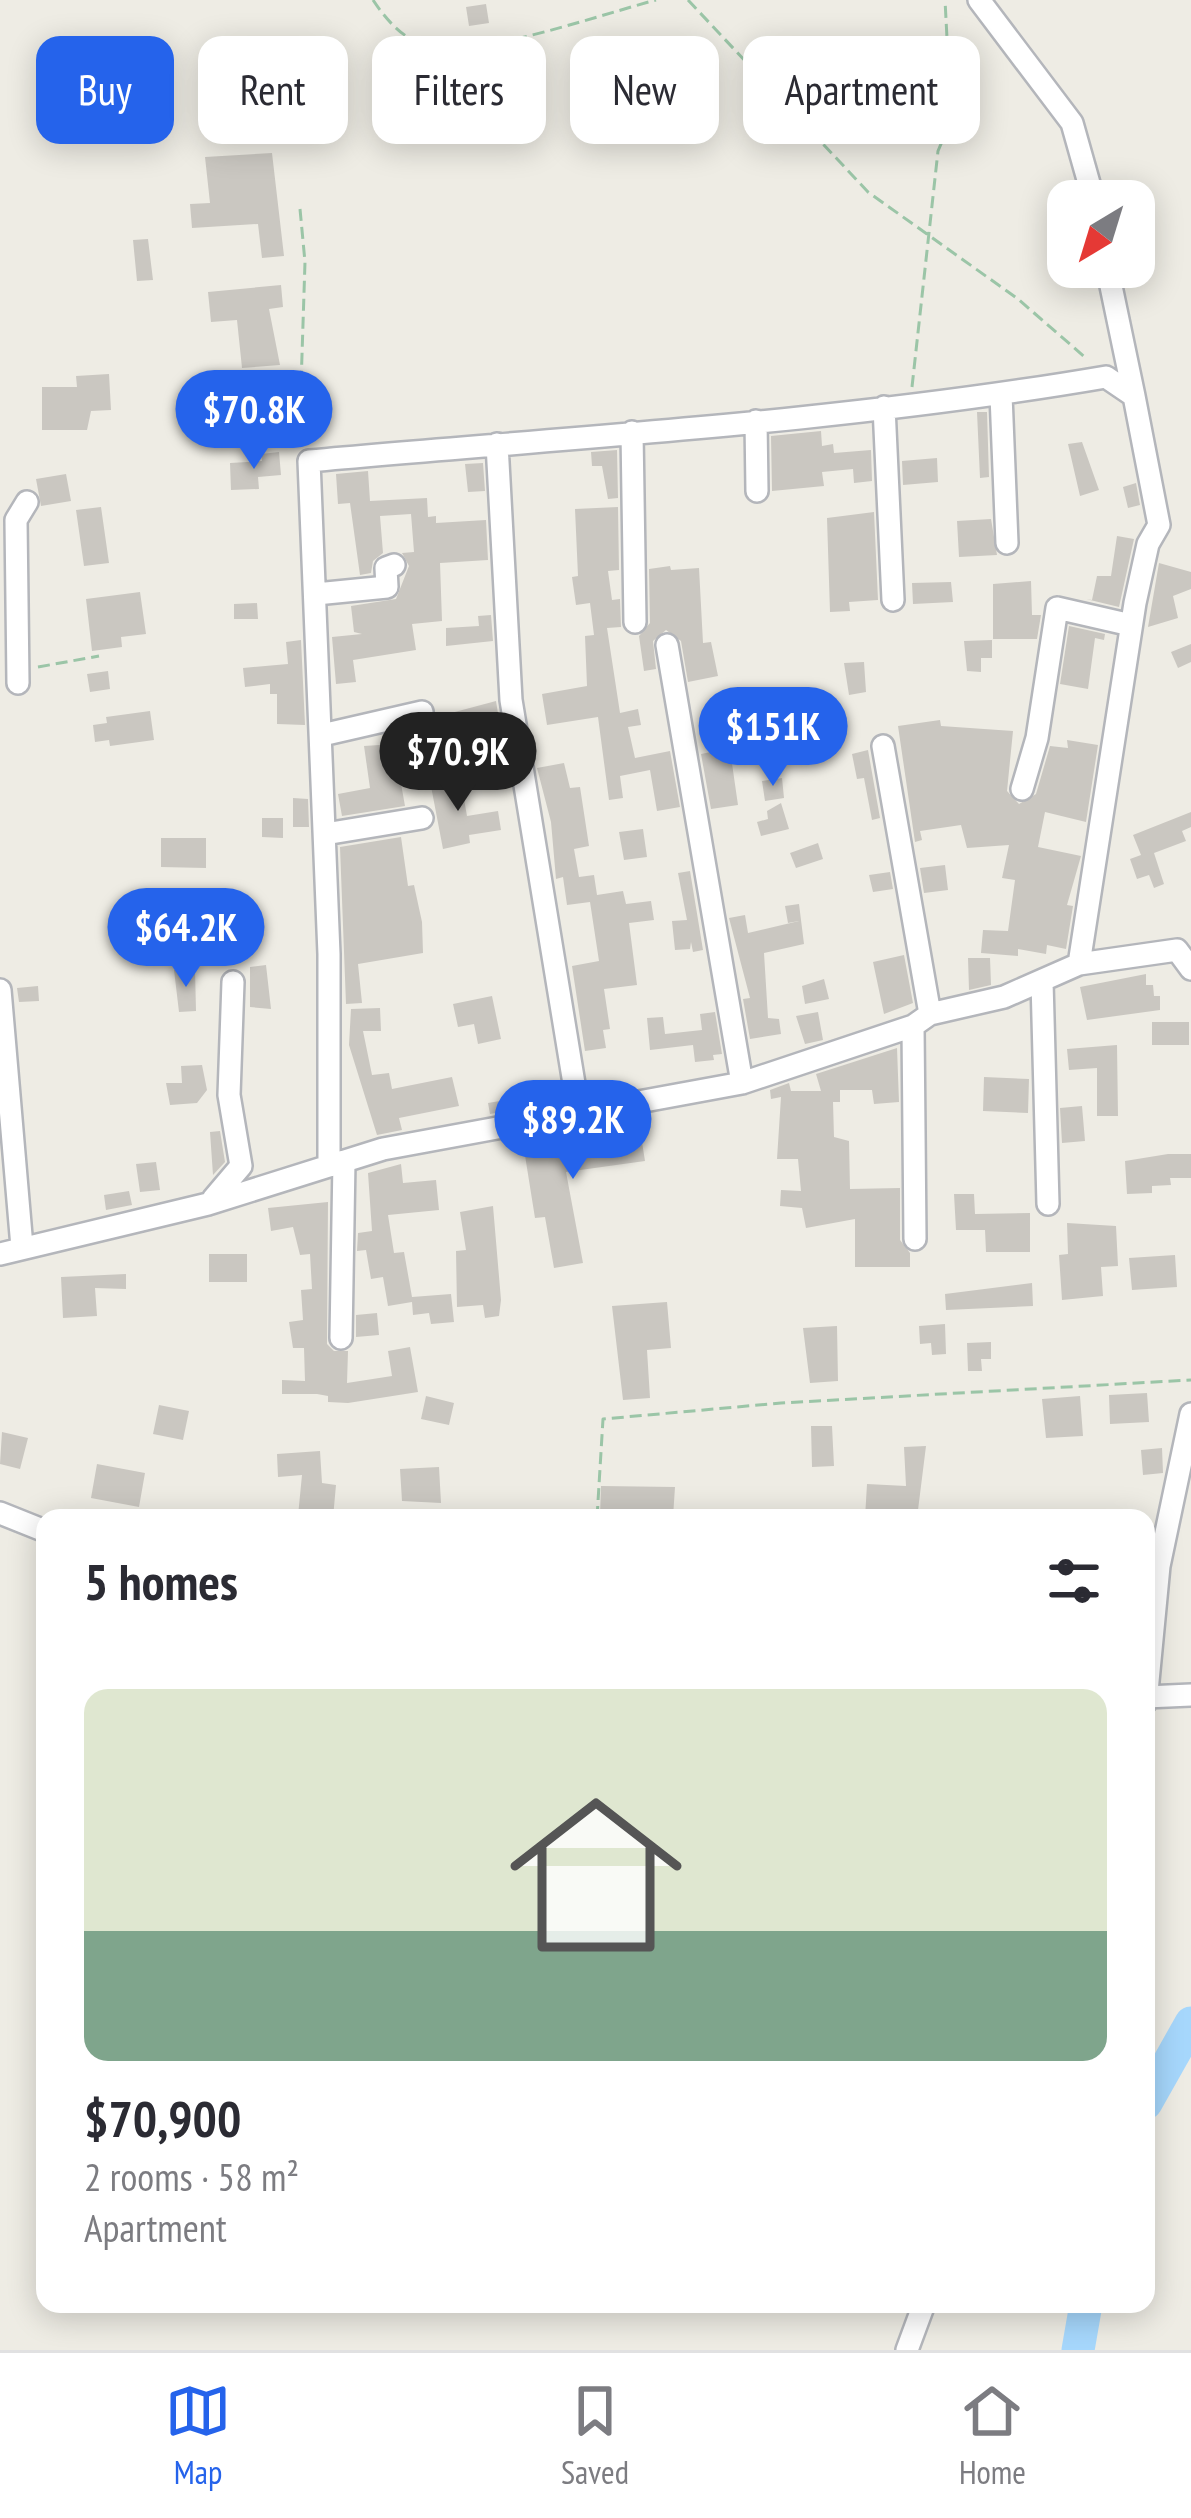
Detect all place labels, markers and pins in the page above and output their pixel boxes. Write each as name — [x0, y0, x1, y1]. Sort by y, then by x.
pin: $70.8K — [156, 370, 352, 472]
pin: $151K — [689, 687, 857, 789]
pin: $70.9K — [360, 712, 556, 814]
pin: $64.2K — [88, 888, 284, 990]
pin: $89.2K — [475, 1080, 671, 1182]

